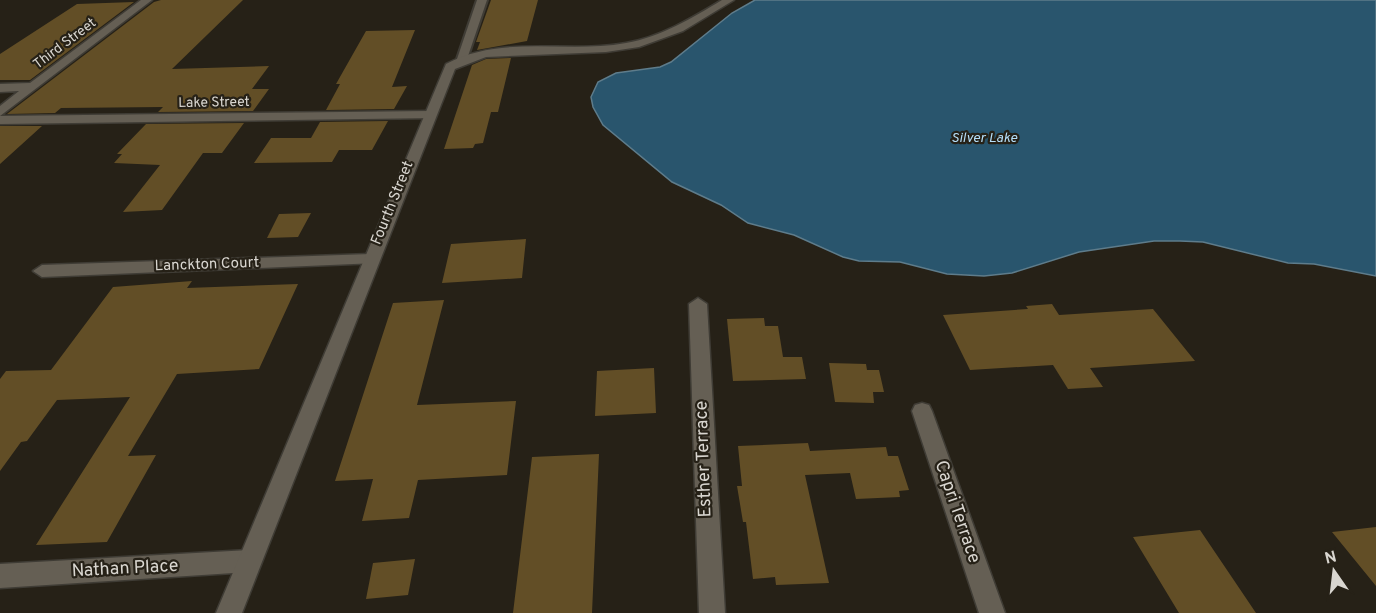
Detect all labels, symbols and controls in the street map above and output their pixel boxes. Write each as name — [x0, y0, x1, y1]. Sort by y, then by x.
street label: Third Street — [30, 15, 100, 73]
street label: Lake Street — [178, 94, 250, 112]
water label: Silver Lake — [951, 130, 1018, 147]
street label: Fourth Street — [368, 158, 418, 248]
street label: Lanckton Court — [154, 254, 260, 276]
street label: Esther Terrace — [690, 400, 718, 518]
street label: Capri Terrace — [929, 458, 985, 566]
north arrow — [1304, 541, 1364, 601]
text: N — [1323, 547, 1339, 569]
street label: Nathan Place — [71, 555, 179, 583]

